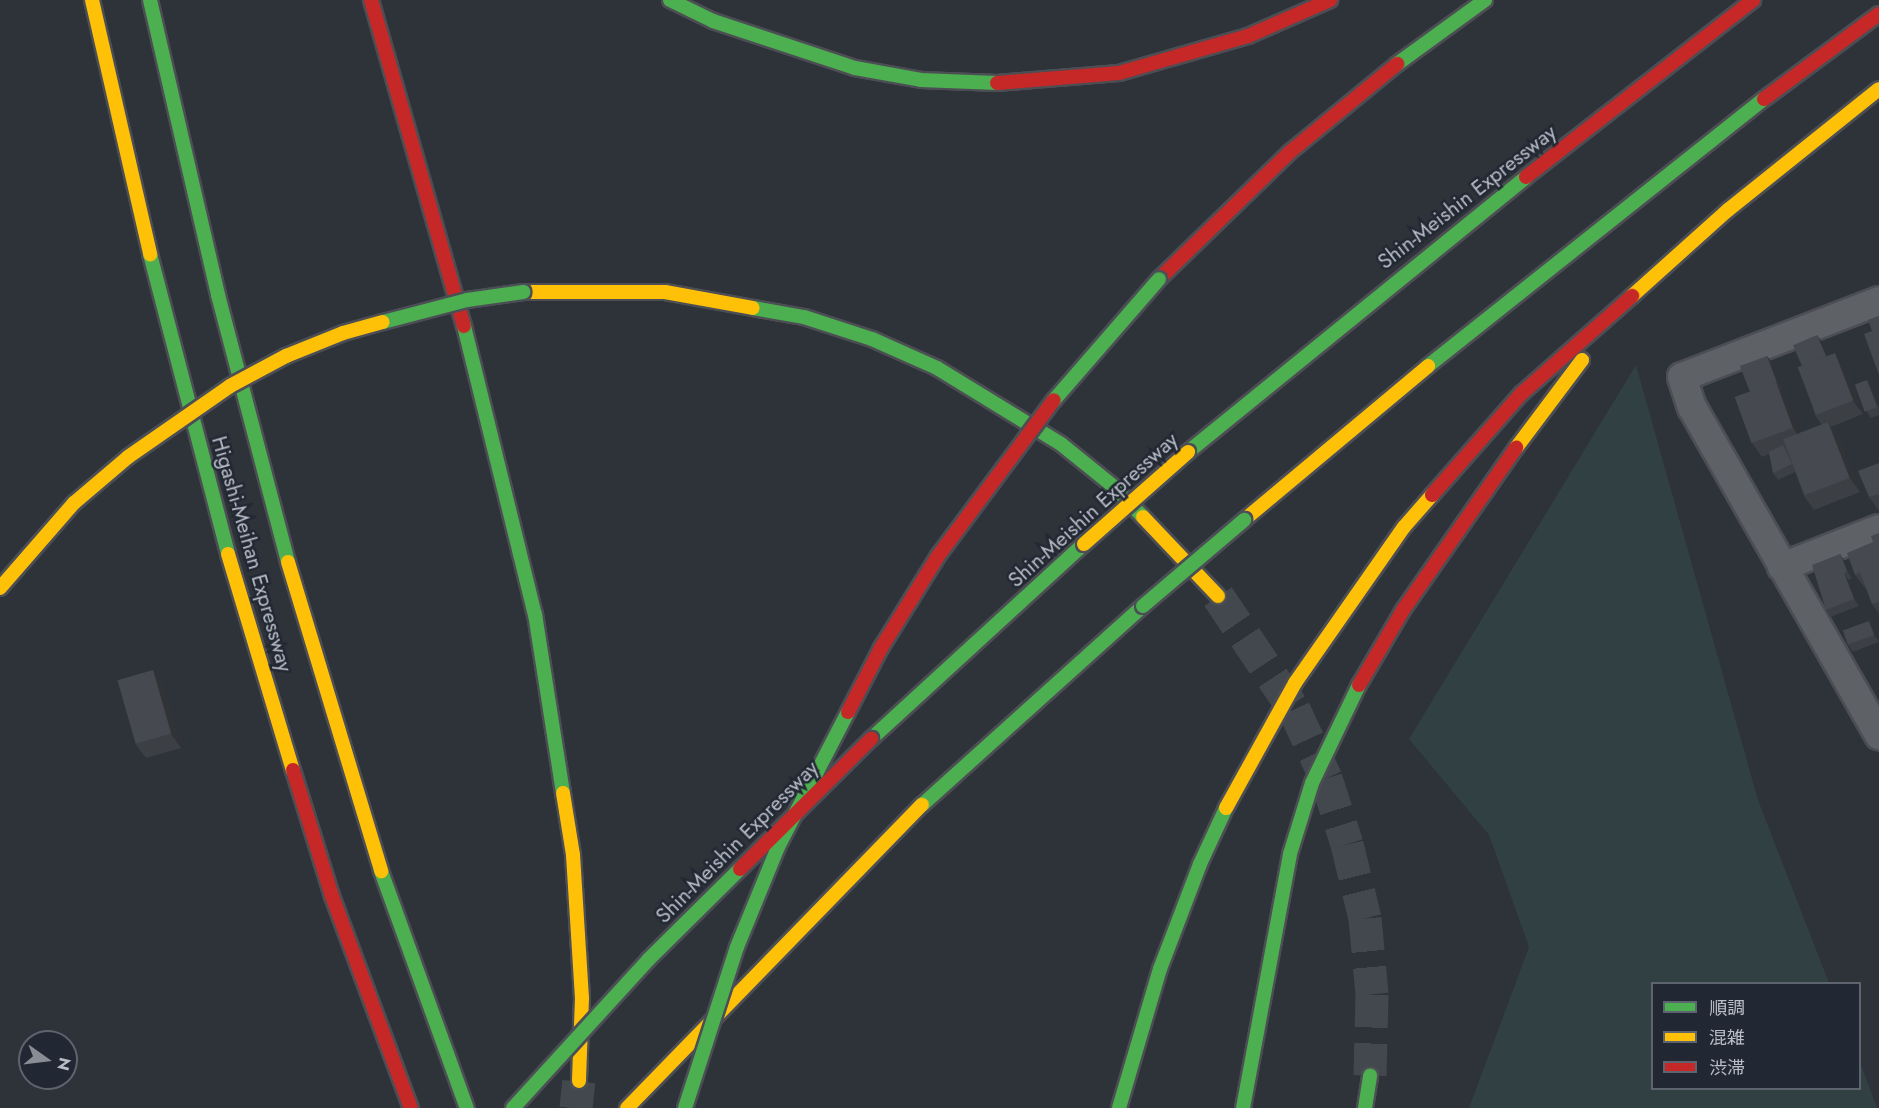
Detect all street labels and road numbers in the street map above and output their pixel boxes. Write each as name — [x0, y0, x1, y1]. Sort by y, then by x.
street label: Shin-Meishin Expressway — [1373, 120, 1561, 274]
street label: Shin-Meishin Expressway — [1003, 427, 1183, 593]
street label: Higashi-Meihan Expressway — [206, 433, 298, 675]
street label: Shin-Meishin Expressway — [651, 756, 823, 928]

